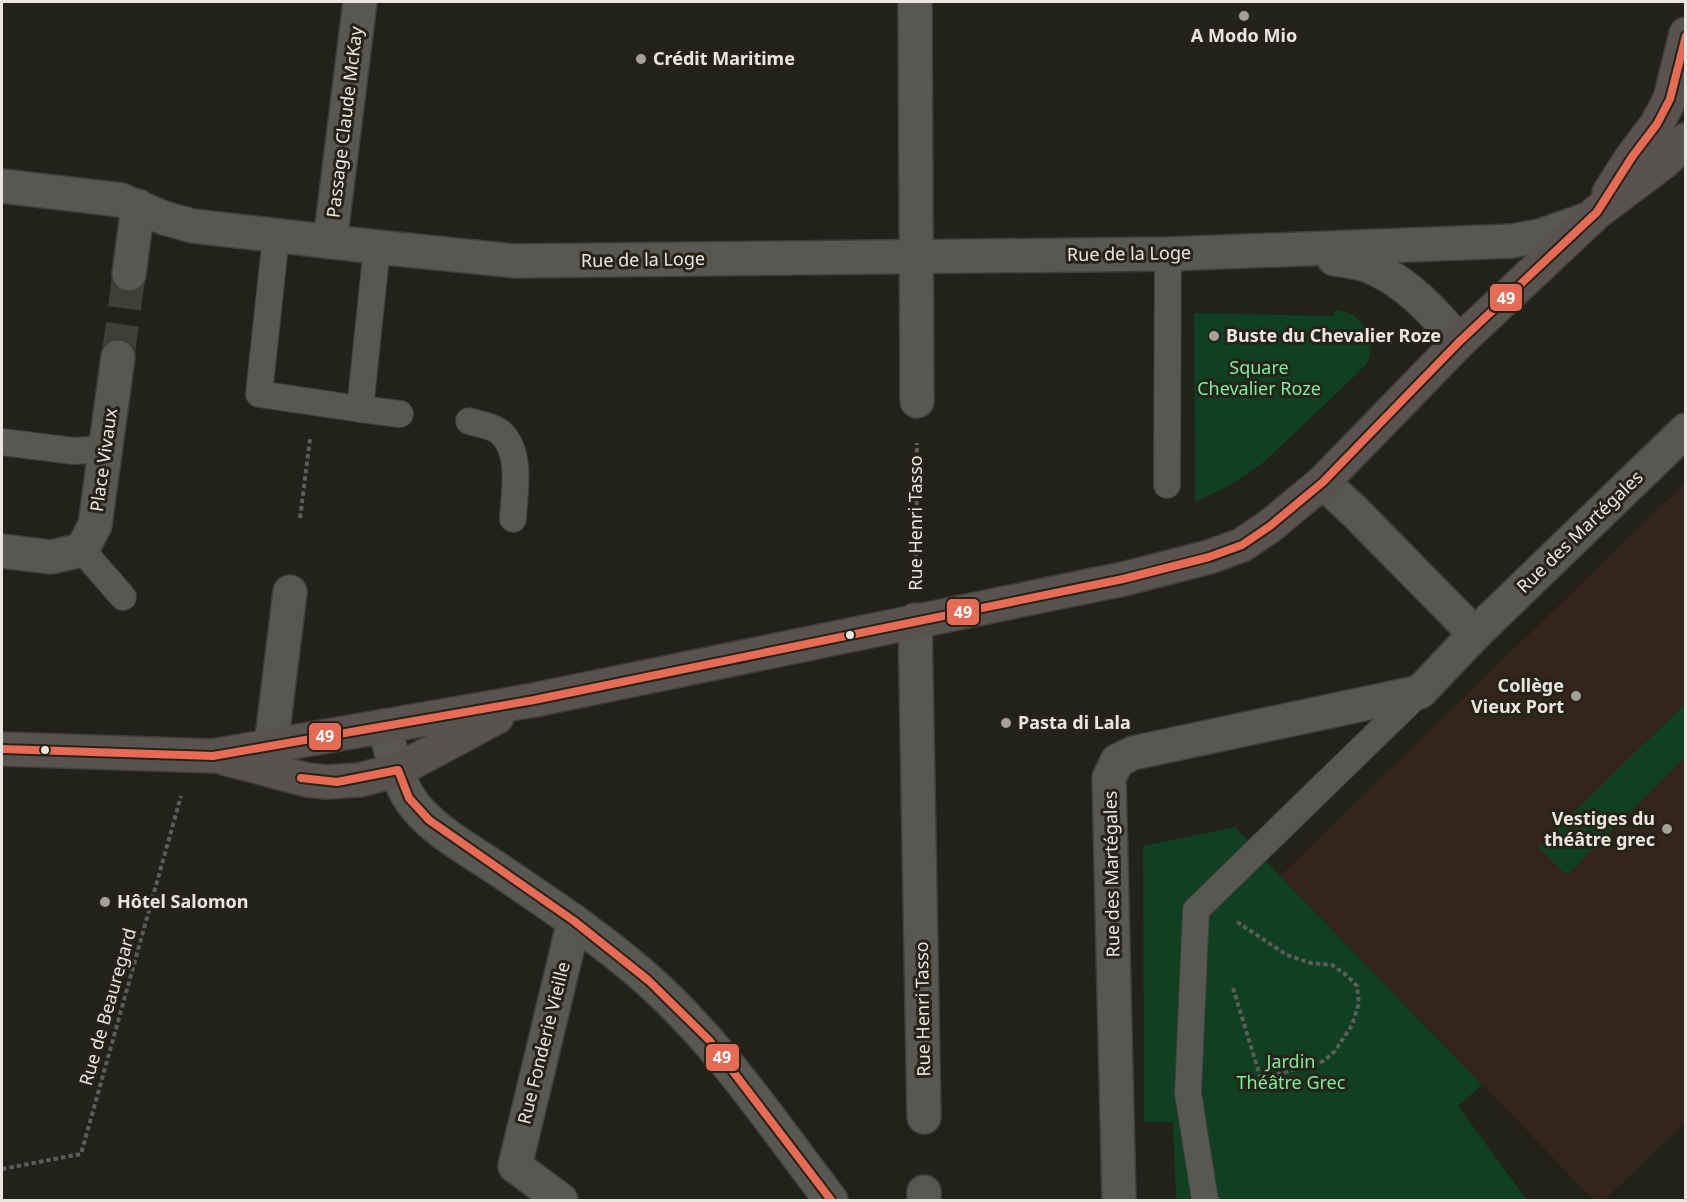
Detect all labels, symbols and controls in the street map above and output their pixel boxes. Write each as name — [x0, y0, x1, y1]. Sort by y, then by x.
marker: A Modo Mio — [1237, 9, 1251, 23]
place label: A Modo Mio — [1191, 23, 1297, 47]
street label: Passage Claude McKay — [320, 24, 368, 219]
place label: Crédit Maritime — [653, 46, 795, 70]
marker: Crédit Maritime — [634, 52, 648, 66]
street label: Rue de la Loge — [1067, 240, 1191, 266]
street label: Rue de la Loge — [581, 246, 705, 272]
line badge: 49 — [1489, 283, 1523, 312]
text: 49 — [1497, 287, 1515, 309]
place label: Buste du Chevalier Roze — [1226, 323, 1441, 347]
marker: Buste du Chevalier Roze — [1207, 329, 1221, 343]
park label: Square Chevalier Roze — [1197, 355, 1321, 400]
street label: Place Vivaux — [84, 406, 122, 513]
street label: Rue Henri Tasso — [903, 455, 927, 591]
street label: Rue des Martégales — [1511, 465, 1648, 598]
line badge: 49 — [946, 598, 980, 626]
text: 49 — [954, 601, 972, 623]
unlabelled marker — [844, 629, 856, 641]
place label: Collège Vieux Port — [1471, 673, 1564, 718]
marker: Collège Vieux Port — [1569, 689, 1583, 703]
place label: Pasta di Lala — [1018, 710, 1131, 734]
marker: Pasta di Lala — [999, 716, 1013, 730]
line badge: 49 — [308, 722, 342, 751]
text: 49 — [316, 725, 334, 747]
unlabelled marker — [39, 744, 51, 756]
street label: Rue des Martégales — [1098, 790, 1124, 958]
place label: Vestiges du théâtre grec — [1544, 806, 1655, 851]
marker: Vestiges du théâtre grec — [1660, 822, 1674, 836]
place label: Hôtel Salomon — [117, 889, 248, 913]
marker: Hôtel Salomon — [98, 895, 112, 909]
street label: Rue de Beauregard — [73, 925, 141, 1088]
street label: Rue Henri Tasso — [909, 941, 935, 1077]
street label: Rue Fonderie Vieille — [511, 959, 575, 1126]
line badge: 49 — [705, 1043, 740, 1072]
text: 49 — [713, 1046, 731, 1068]
park label: Jardin Théâtre Grec — [1237, 1049, 1346, 1094]

